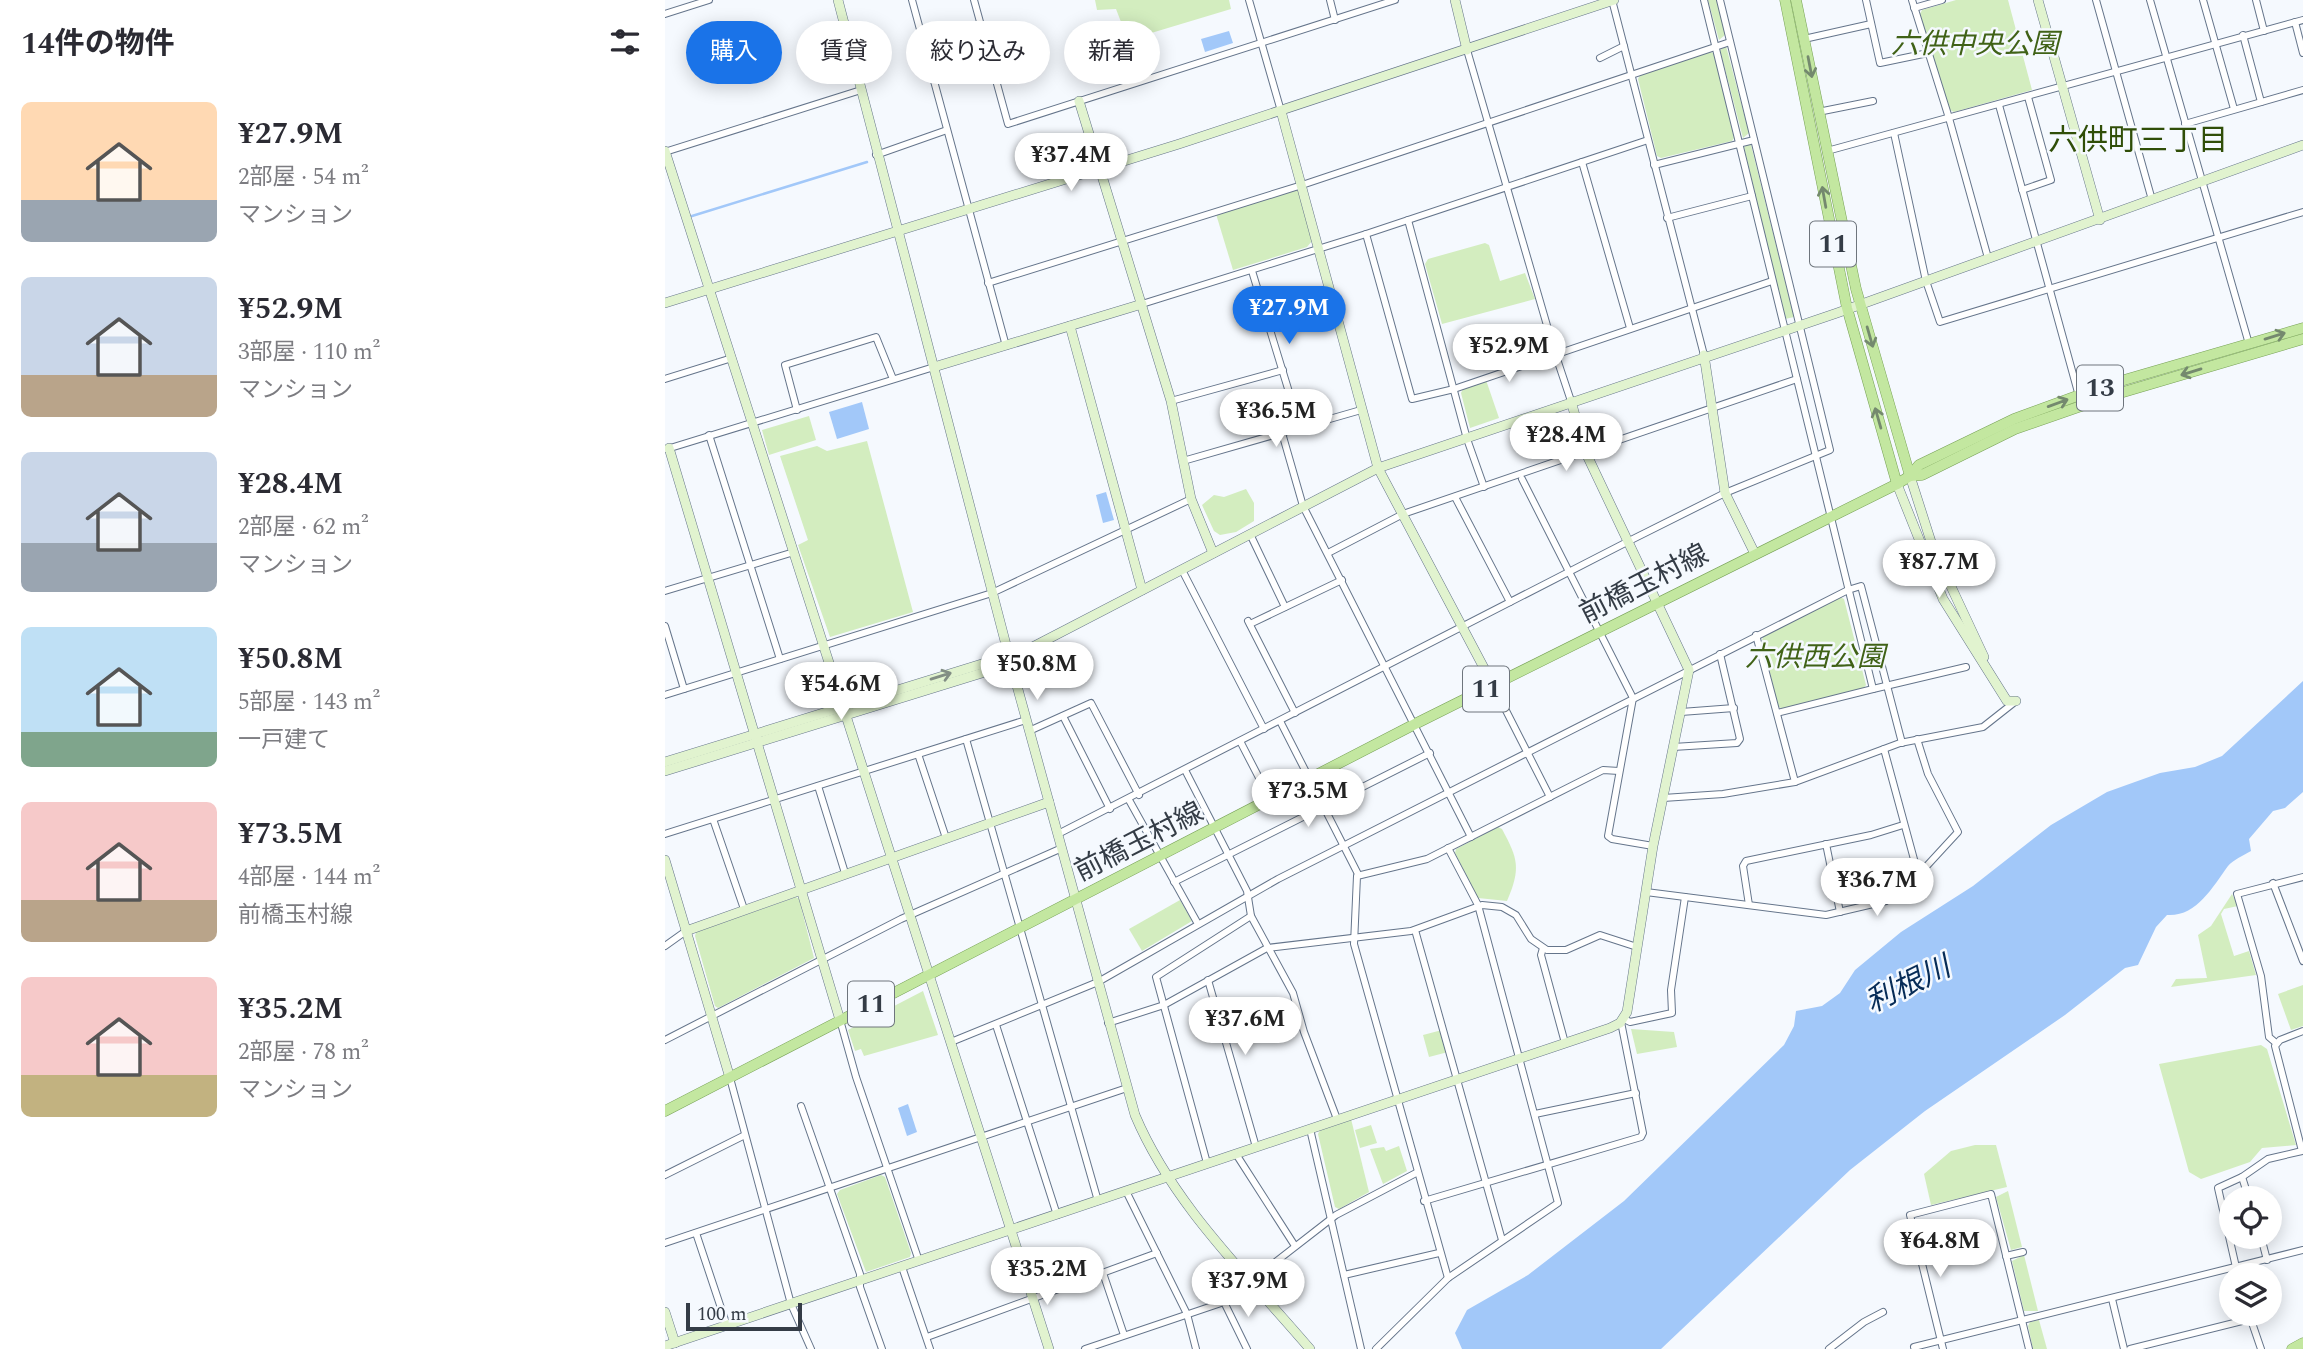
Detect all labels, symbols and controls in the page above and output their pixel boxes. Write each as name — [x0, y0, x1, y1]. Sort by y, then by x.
text: 14件の物件 — [21, 21, 175, 67]
chip: 購入 — [686, 21, 782, 84]
chip: 賃貸 — [796, 21, 892, 84]
chip: 絞り込み — [906, 21, 1050, 84]
chip: 新着 — [1064, 21, 1160, 84]
icon: filters — [606, 23, 644, 61]
park label: 六供中央公園 — [1891, 23, 2063, 66]
one-way arrow — [1803, 55, 1817, 78]
text: ¥27.9M — [238, 111, 343, 157]
district label: 六供町三丁目 — [2048, 118, 2228, 164]
icon: home — [77, 130, 161, 214]
pin: ¥37.4M — [1014, 134, 1128, 193]
text: ¥37.4M — [1031, 138, 1111, 173]
text: 2部屋 · 54 m² — [238, 160, 369, 195]
one-way arrow — [1816, 186, 1830, 209]
text: マンション — [238, 198, 353, 233]
road number: 11 — [1810, 221, 1856, 266]
text: ¥52.9M — [238, 286, 343, 332]
pin: ¥27.9M — [1232, 286, 1346, 346]
text: ¥27.9M — [1249, 291, 1329, 326]
icon: home — [77, 305, 161, 389]
pin: ¥52.9M — [1452, 324, 1566, 384]
one-way arrow — [1864, 325, 1877, 347]
text: ¥52.9M — [1469, 329, 1549, 364]
one-way arrow — [2264, 329, 2286, 342]
text: 3部屋 · 110 m² — [238, 335, 380, 370]
road number: 13 — [2077, 366, 2123, 410]
one-way arrow — [2180, 367, 2202, 380]
text: マンション — [238, 373, 353, 408]
pin: ¥36.5M — [1219, 390, 1333, 449]
text: ¥36.5M — [1236, 394, 1316, 429]
one-way arrow — [2046, 396, 2068, 409]
one-way arrow — [1871, 407, 1884, 429]
pin: ¥28.4M — [1509, 414, 1623, 473]
text: ¥28.4M — [1526, 418, 1606, 453]
text: ¥28.4M — [238, 461, 343, 507]
icon: home — [77, 480, 161, 564]
text: 2部屋 · 62 m² — [238, 510, 369, 545]
street label: 前橋玉村線 — [1572, 533, 1716, 635]
pin: ¥87.7M — [1882, 540, 1996, 600]
text: ¥87.7M — [1899, 545, 1979, 580]
text: マンション — [238, 548, 353, 583]
text: ¥50.8M — [238, 636, 343, 682]
park label: 六供西公園 — [1745, 636, 1889, 679]
pin: ¥50.8M — [980, 642, 1094, 702]
text: ¥50.8M — [997, 647, 1077, 682]
icon: home — [77, 655, 161, 739]
pin: ¥54.6M — [784, 662, 898, 722]
road number: 11 — [1463, 666, 1509, 712]
text: ¥54.6M — [801, 667, 881, 702]
one-way arrow — [929, 668, 951, 681]
text: 5部屋 · 143 m² — [238, 685, 380, 720]
text: 一戸建て — [238, 723, 330, 758]
pin: ¥73.5M — [1251, 770, 1365, 829]
text: ¥73.5M — [1268, 774, 1348, 809]
street label: 前橋玉村線 — [1067, 791, 1211, 893]
text: ¥73.5M — [238, 811, 343, 857]
icon: home — [77, 830, 161, 914]
pin: ¥36.7M — [1820, 858, 1934, 918]
text: 4部屋 · 144 m² — [238, 860, 380, 895]
text: ¥36.7M — [1837, 863, 1917, 898]
text: 前橋玉村線 — [238, 898, 353, 933]
water label: 利根川 — [1857, 943, 1961, 1025]
road number: 11 — [848, 981, 894, 1026]
text: ¥35.2M — [238, 986, 343, 1032]
pin: ¥37.6M — [1188, 998, 1302, 1057]
text: ¥37.6M — [1205, 1002, 1285, 1037]
icon: home — [77, 1005, 161, 1089]
text: 2部屋 · 78 m² — [238, 1035, 369, 1070]
text: マンション — [238, 1073, 353, 1108]
map controls — [2219, 1186, 2282, 1326]
button: locate — [2219, 1186, 2282, 1249]
pin: ¥64.8M — [1883, 1220, 1997, 1279]
text: ¥64.8M — [1900, 1224, 1980, 1259]
pin: ¥35.2M — [990, 1248, 1104, 1307]
text: ¥35.2M — [1007, 1252, 1087, 1287]
pin: ¥37.9M — [1191, 1260, 1305, 1319]
button: layers — [2219, 1263, 2282, 1326]
text: ¥37.9M — [1208, 1264, 1288, 1299]
scale bar — [686, 1300, 801, 1332]
text: 100 m — [697, 1300, 747, 1329]

